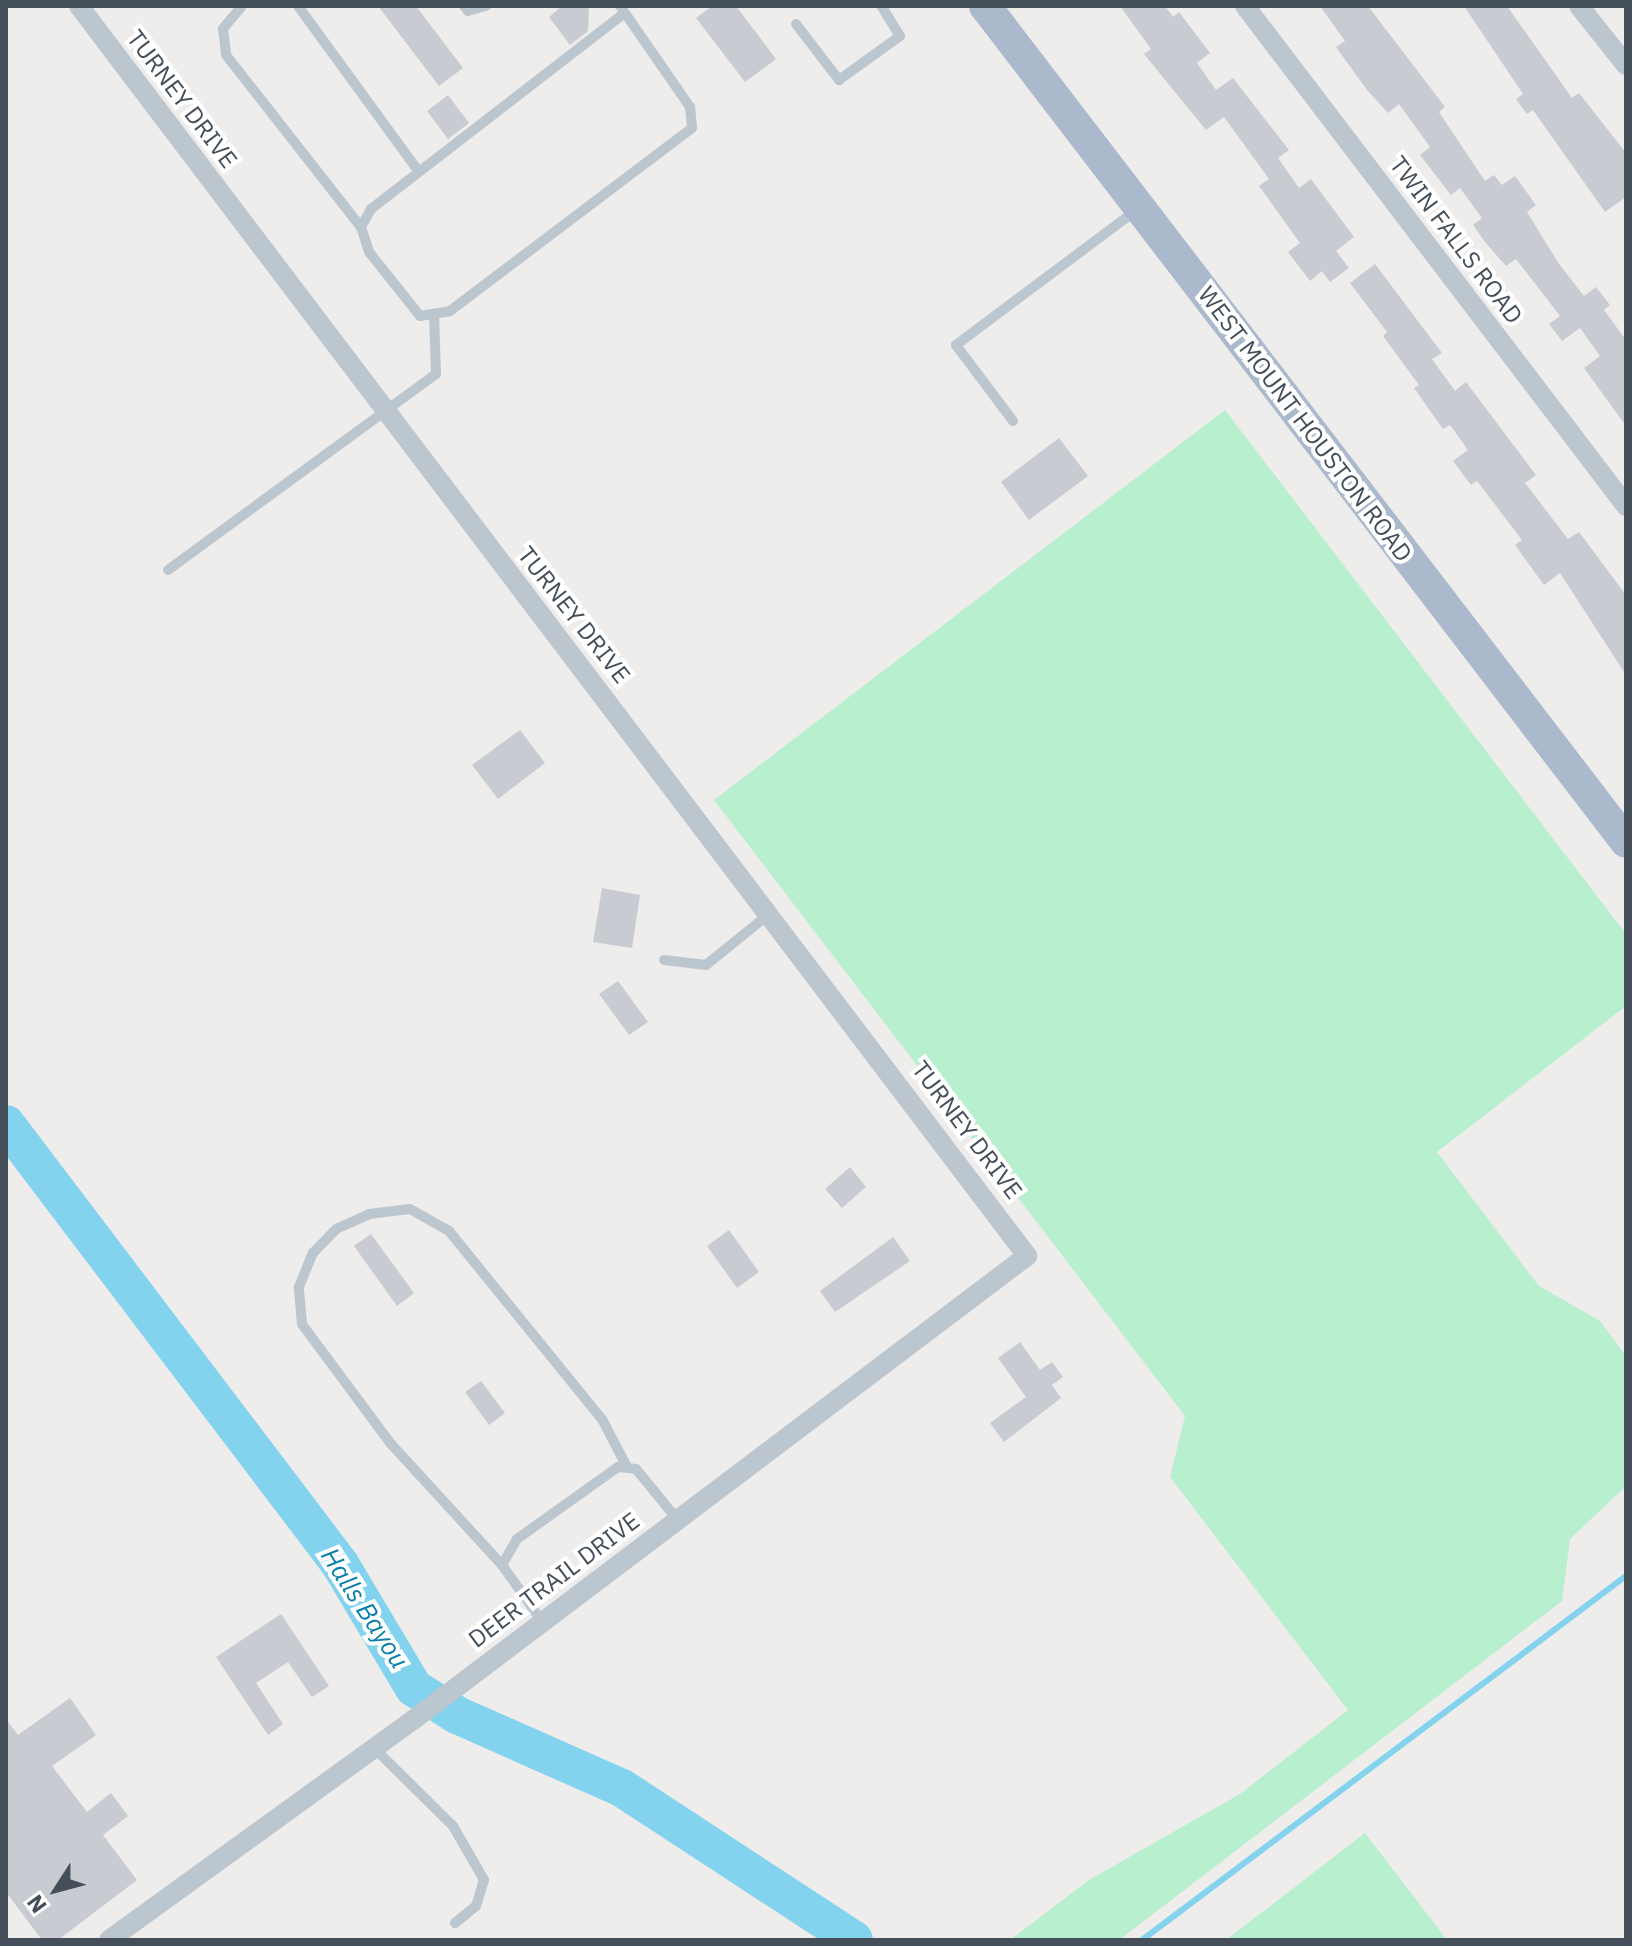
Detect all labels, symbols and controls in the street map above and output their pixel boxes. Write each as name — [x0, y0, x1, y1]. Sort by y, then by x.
street label: TURNEY DRIVE — [121, 24, 243, 174]
street label: TWIN FALLS ROAD — [1384, 151, 1528, 329]
street label: WEST MOUNT HOUSTON ROAD — [1192, 281, 1418, 567]
street label: TURNEY DRIVE — [512, 541, 636, 689]
street label: TURNEY DRIVE — [906, 1055, 1028, 1205]
street label: DEER TRAIL DRIVE — [463, 1506, 645, 1654]
water label: Halls Bayou — [315, 1542, 415, 1674]
north arrow — [16, 1850, 96, 1930]
text: N — [20, 1889, 53, 1919]

